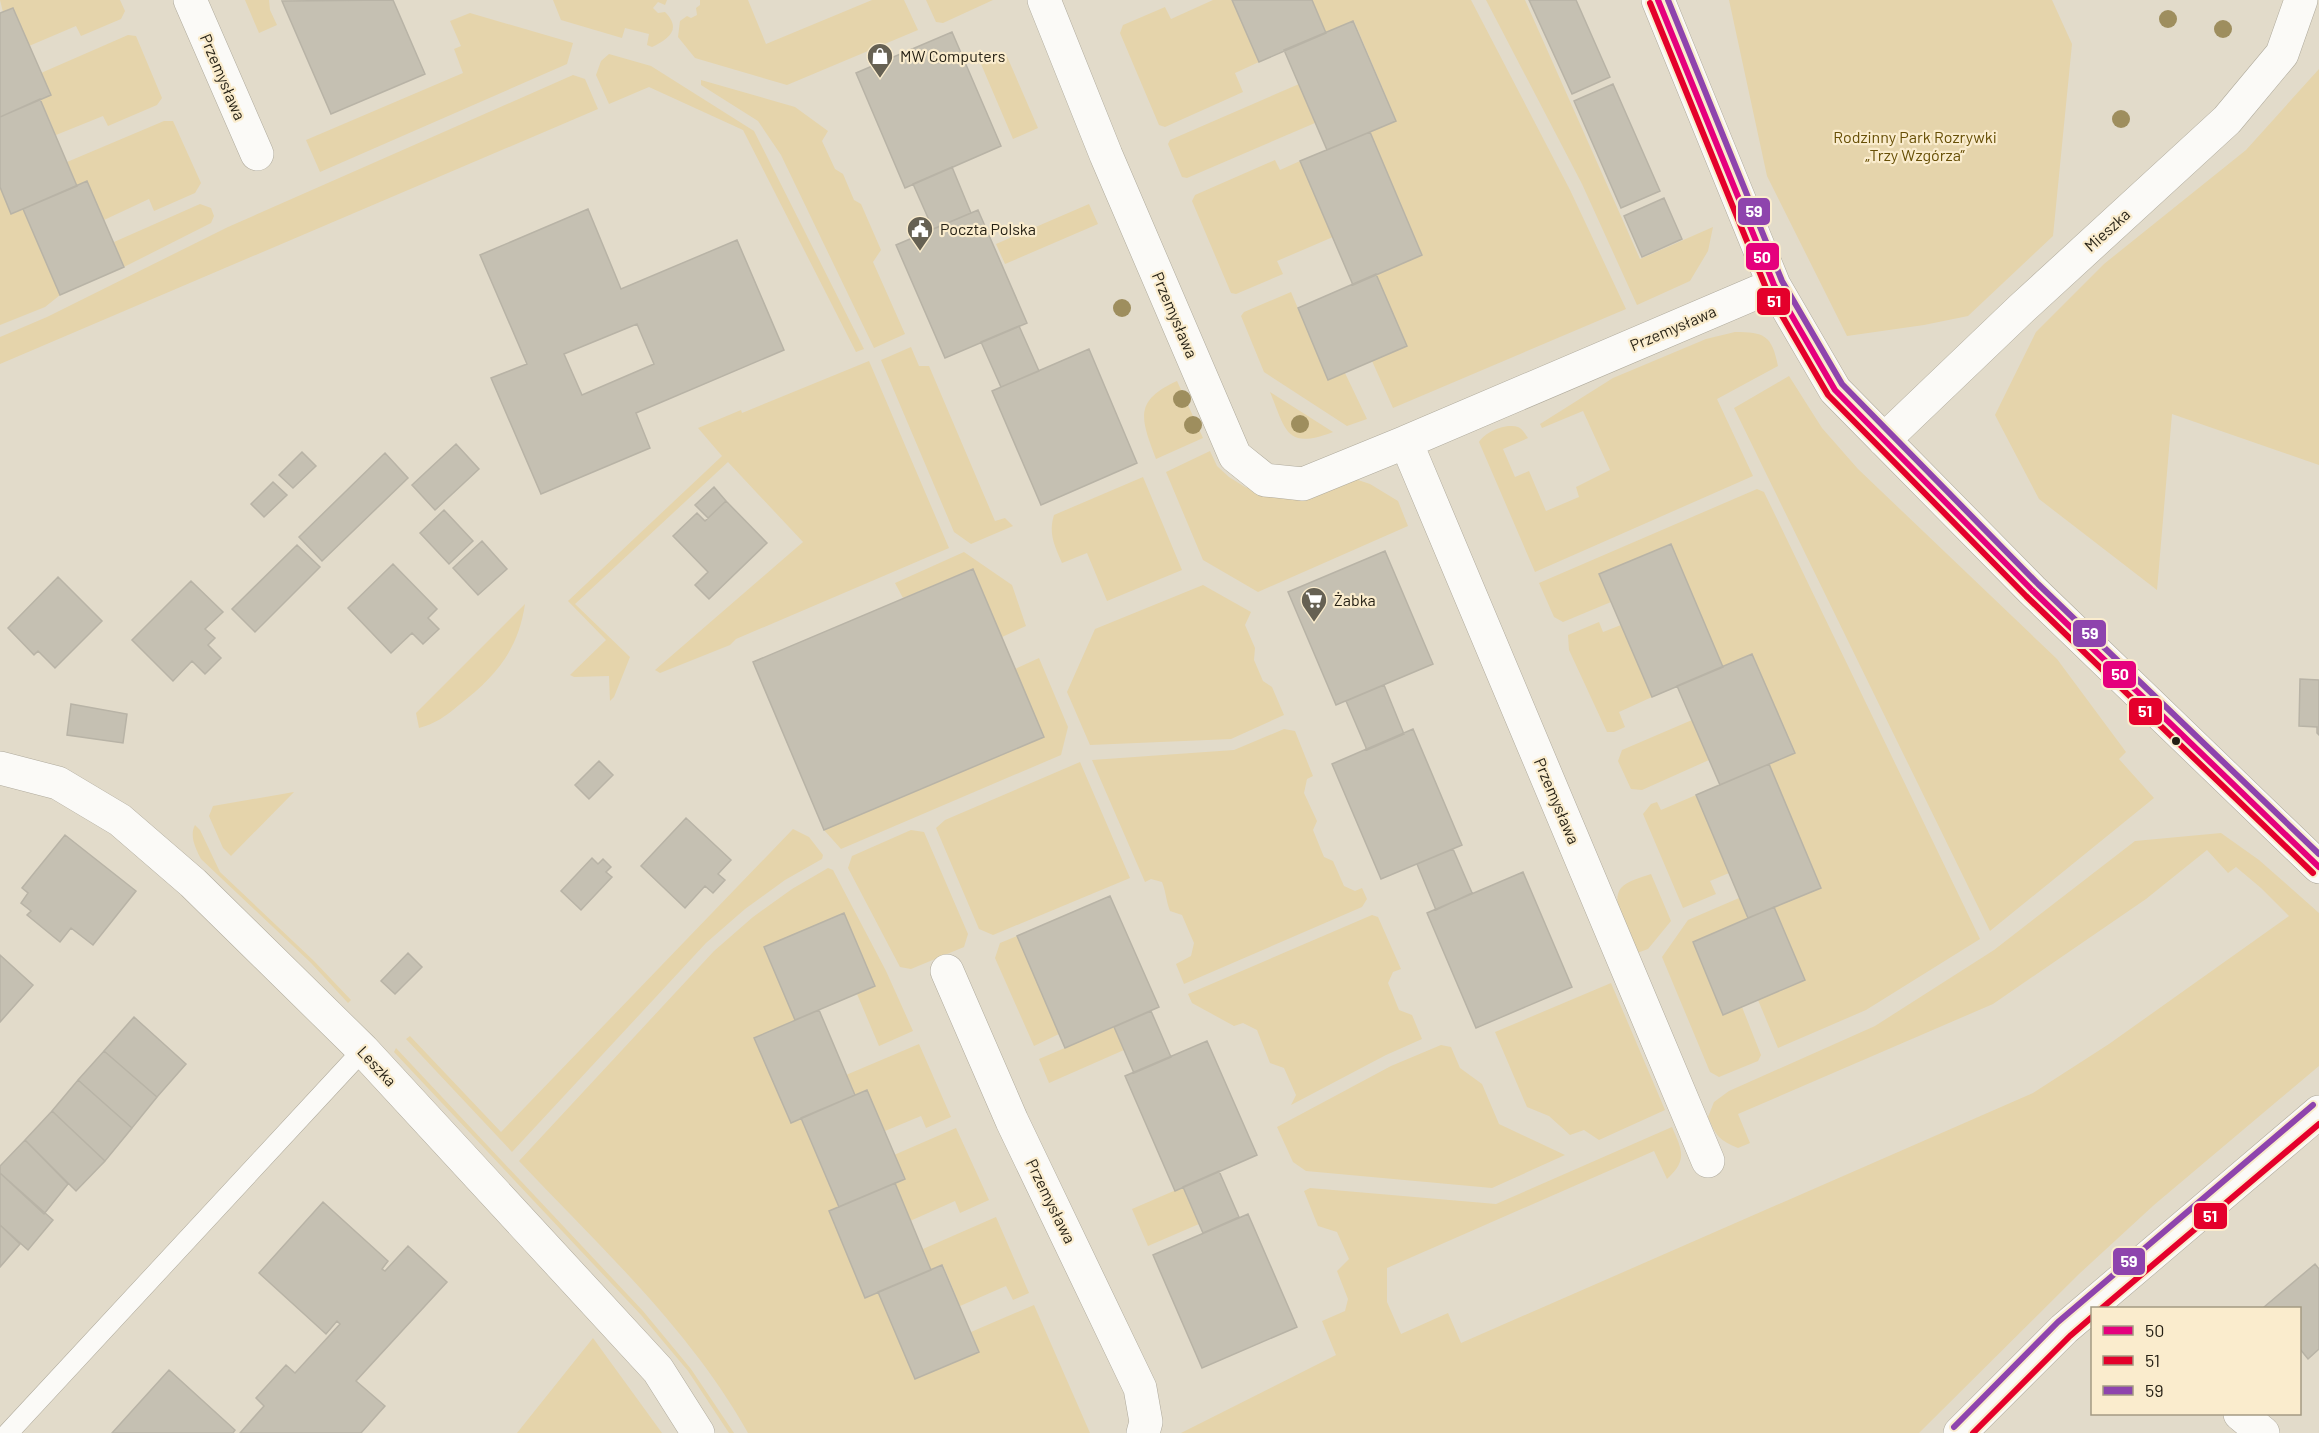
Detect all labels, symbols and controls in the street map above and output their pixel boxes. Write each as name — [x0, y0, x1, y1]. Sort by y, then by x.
street label: Przemysława — [197, 31, 250, 123]
shop icon: MW Computers — [865, 41, 895, 79]
place label: MW Computers — [900, 46, 1005, 65]
park label: Rodzinny Park Rozrywki „Trzy Wzgórza” — [1833, 127, 1997, 164]
line badge: 59 — [1737, 197, 1771, 226]
text: 59 — [1745, 201, 1763, 220]
street label: Mieszka — [2080, 204, 2133, 255]
public building icon: Poczta Polska — [905, 214, 935, 252]
place label: Poczta Polska — [940, 219, 1036, 238]
line badge: 50 — [1745, 242, 1780, 271]
text: 50 — [1753, 247, 1771, 266]
street label: Przemysława — [1149, 269, 1202, 361]
line badge: 51 — [1756, 287, 1791, 316]
text: 51 — [1767, 291, 1781, 310]
street label: Przemysława — [1627, 301, 1719, 354]
supermarket icon: Żabka — [1299, 585, 1329, 623]
place label: Żabka — [1334, 590, 1376, 609]
line badge: 59 — [2072, 619, 2107, 648]
text: 59 — [2081, 623, 2099, 642]
line badge: 50 — [2102, 660, 2137, 689]
text: 50 — [2111, 664, 2129, 683]
line badge: 51 — [2128, 697, 2163, 726]
text: 51 — [2138, 701, 2152, 720]
unlabelled marker — [2170, 735, 2182, 747]
street label: Przemysława — [1531, 755, 1584, 847]
street label: Leszka — [354, 1042, 401, 1090]
street label: Przemysława — [1023, 1155, 1080, 1246]
line badge: 51 — [2193, 1202, 2228, 1230]
text: 51 — [2203, 1206, 2217, 1225]
line badge: 59 — [2112, 1247, 2146, 1276]
text: 59 — [2120, 1251, 2138, 1270]
legend — [2091, 1307, 2301, 1415]
text: 50 — [2145, 1319, 2164, 1341]
text: 51 — [2145, 1349, 2160, 1371]
text: 59 — [2145, 1379, 2164, 1401]

